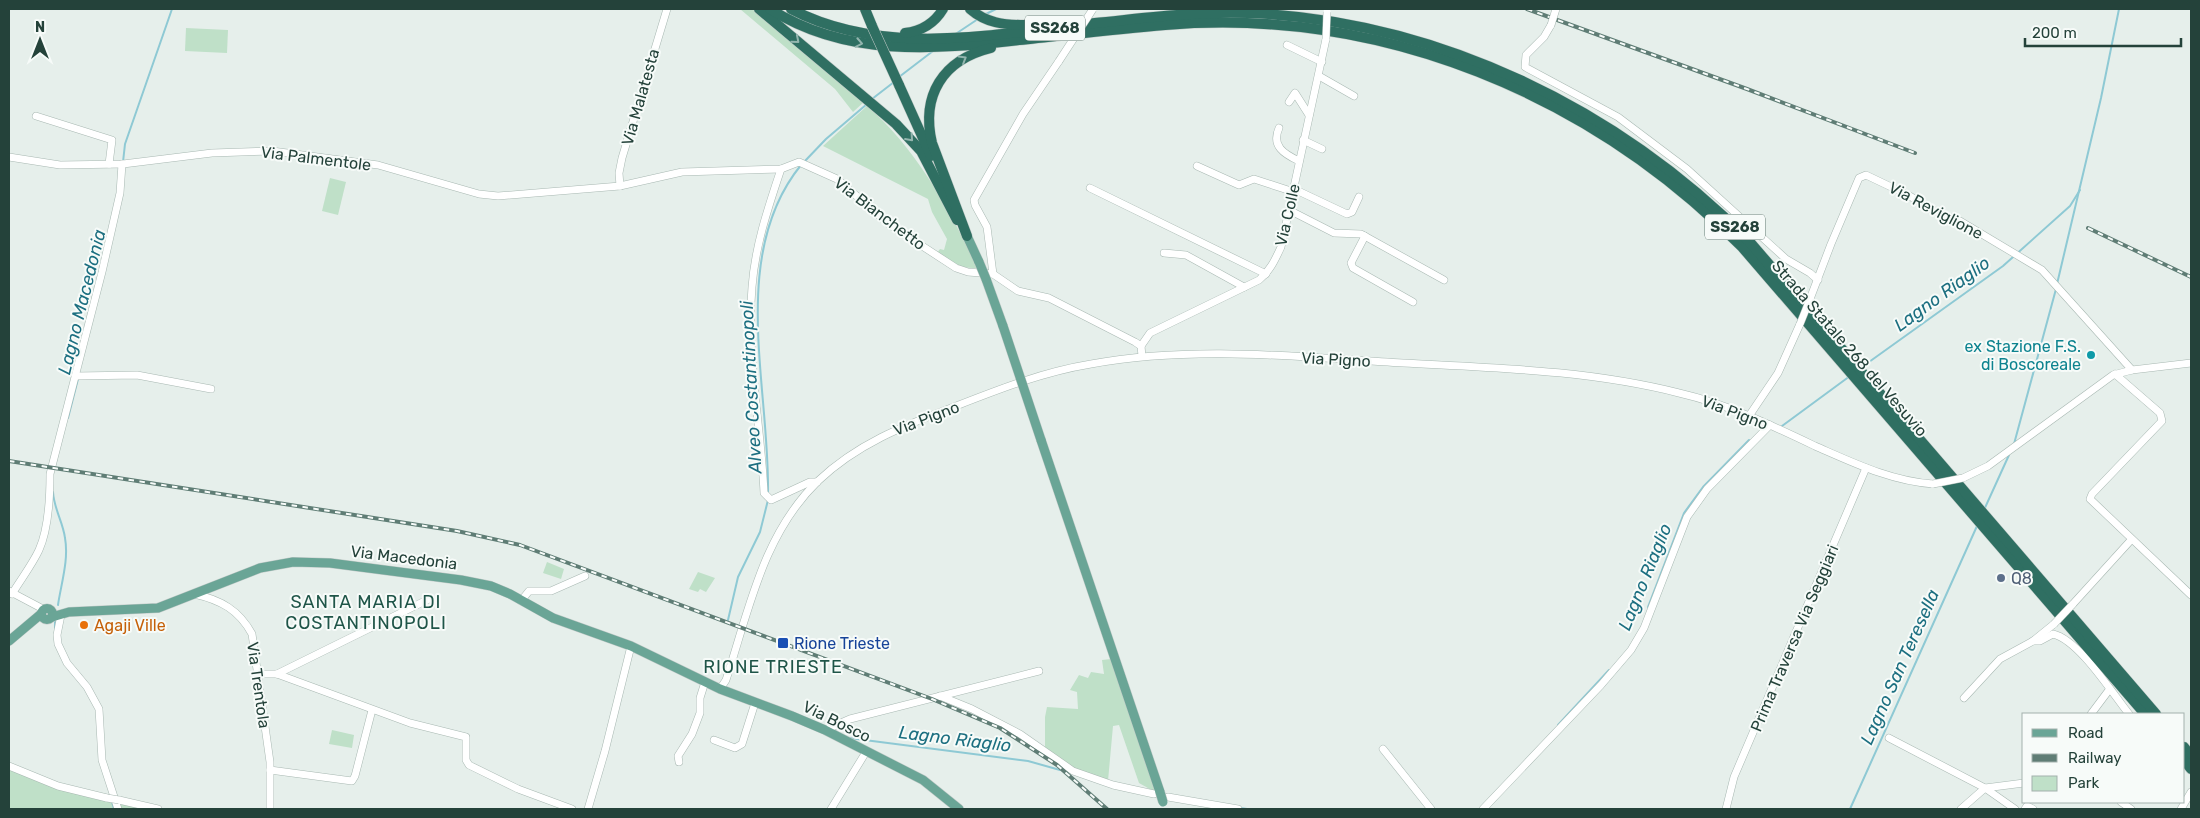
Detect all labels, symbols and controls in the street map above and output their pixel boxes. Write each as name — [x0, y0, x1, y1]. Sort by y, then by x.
north arrow — [15, 15, 65, 65]
road number: SS268 — [1025, 15, 1085, 40]
scale bar — [2025, 15, 2181, 47]
text: N — [35, 19, 45, 36]
text: 200 m — [2032, 24, 2077, 42]
one-way arrow — [791, 34, 800, 43]
one-way arrow — [855, 37, 864, 47]
street label: Via Malatesta — [618, 47, 663, 148]
one-way arrow — [958, 56, 967, 66]
one-way arrow — [904, 133, 913, 142]
street label: Via Palmentole — [260, 142, 372, 175]
street label: Via Bianchetto — [830, 173, 929, 254]
street label: Via Reviglione — [1885, 178, 1986, 243]
street label: Via Colle — [1271, 182, 1304, 248]
road number: SS268 — [1705, 214, 1765, 240]
water label: Lagno Macedonia — [53, 227, 111, 377]
water label: Lagno Riaglio — [1890, 252, 1994, 336]
street label: Strada Statale 268 del Vesuvio — [1768, 256, 1931, 440]
water label: Alveo Costantinopoli — [735, 299, 767, 475]
place label: ex Stazione F.S. di Boscoreale — [1965, 337, 2081, 374]
street label: Via Pigno — [1301, 348, 1371, 371]
marker: ex Stazione F.S. di Boscoreale — [2085, 349, 2097, 361]
street label: Via Pigno — [1699, 391, 1771, 434]
street label: Via Pigno — [890, 397, 962, 440]
water label: Lagno Riaglio — [1614, 520, 1676, 634]
street label: Via Macedonia — [349, 542, 458, 573]
street label: Prima Traversa Via Seggiari — [1746, 542, 1843, 735]
place label: Q8 — [2011, 569, 2032, 588]
marker: Q8 — [1995, 572, 2007, 584]
water label: Lagno San Teresella — [1856, 585, 1944, 748]
district label: SANTA MARIA DI COSTANTINOPOLI — [285, 591, 447, 634]
place label: Agaji Ville — [94, 616, 166, 635]
marker: Agaji Ville — [78, 619, 90, 631]
place label: Rione Trieste — [794, 634, 890, 653]
marker: Rione Trieste — [776, 636, 790, 650]
street label: Via Trentola — [243, 641, 274, 730]
district label: RIONE TRIESTE — [703, 656, 843, 678]
street label: Via Bosco — [800, 697, 874, 746]
legend — [2022, 713, 2185, 803]
water label: Lagno Riaglio — [897, 721, 1013, 757]
text: Road — [2068, 724, 2104, 742]
text: Railway — [2068, 749, 2122, 767]
text: Park — [2068, 774, 2099, 792]

